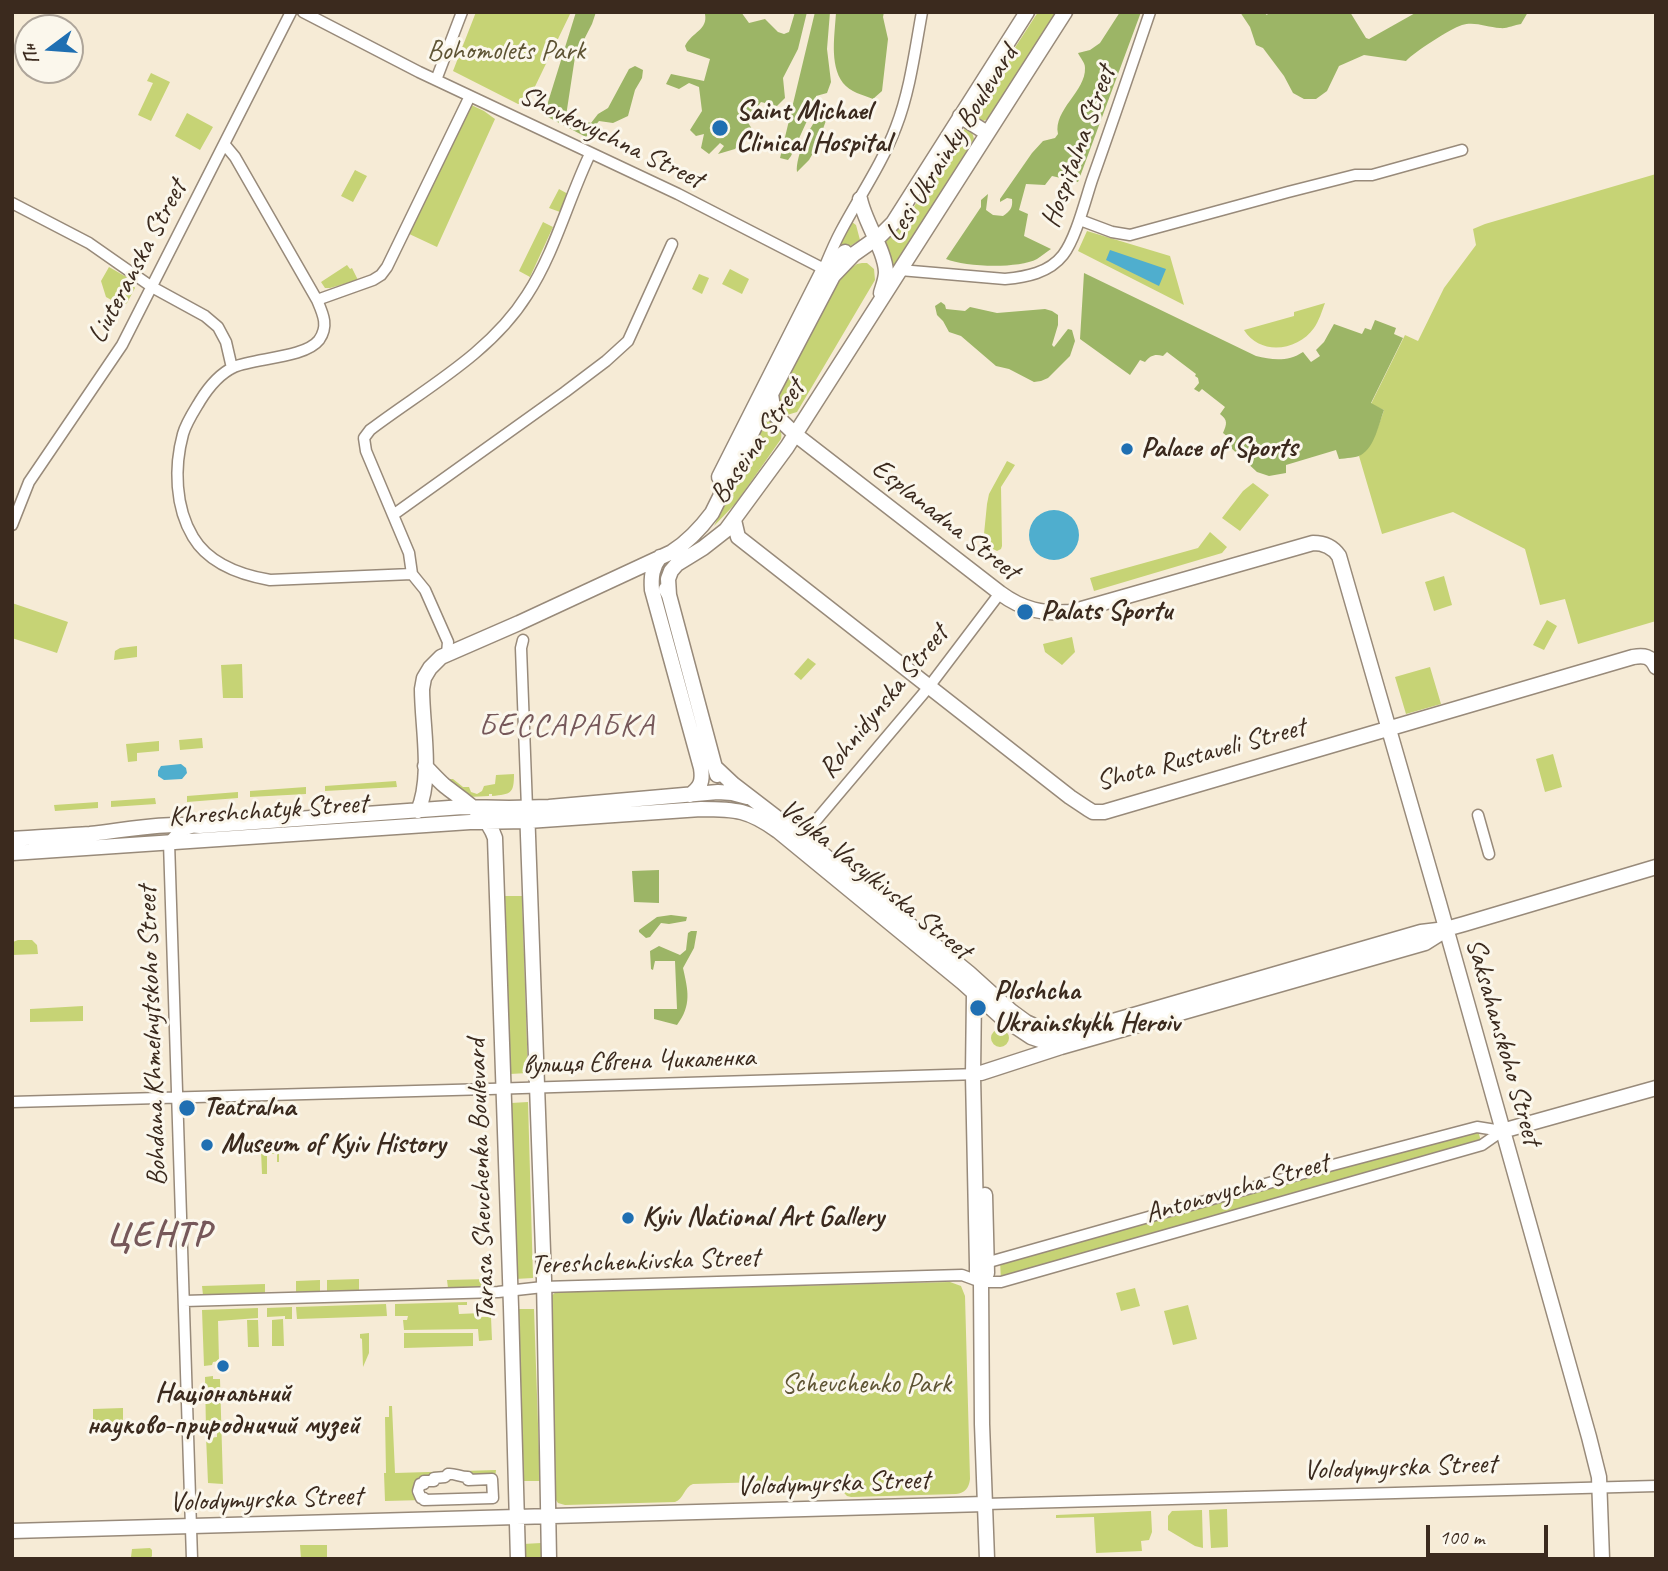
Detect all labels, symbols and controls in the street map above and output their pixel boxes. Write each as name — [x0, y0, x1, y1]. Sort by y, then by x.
north arrow — [14, 14, 84, 84]
park label: Bohomolets Park — [427, 35, 585, 69]
street label: Lesi Ukrainky Boulevard — [878, 40, 1026, 248]
text: Пн — [16, 41, 45, 67]
street label: Hospitalna Street — [1034, 62, 1124, 232]
street label: Shovkovychna Street — [514, 79, 708, 197]
place label: Saint Michael Clinical Hospital — [736, 95, 891, 161]
marker: Saint Michael Clinical Hospital — [710, 118, 730, 138]
street label: Liuteranska Street — [81, 175, 195, 349]
street label: Baseina Street — [703, 374, 813, 510]
place label: Palace of Sports — [1141, 432, 1297, 466]
marker: Palace of Sports — [1119, 441, 1135, 457]
street label: Esplanadna Street — [864, 452, 1026, 588]
place label: Palats Sportu — [1041, 595, 1172, 629]
marker: Palats Sportu — [1015, 602, 1035, 622]
street label: Rohnidynska Street — [812, 619, 956, 785]
district label: БЕССАРАБКА — [478, 708, 656, 746]
street label: Shota Rustaveli Street — [1093, 711, 1309, 799]
street label: Khreshchatyk Street — [167, 787, 369, 835]
street label: Velyka Vasylkivska Street — [772, 792, 978, 968]
street label: Bohdana Khmelnytskoho Street — [131, 885, 175, 1187]
street label: Saksahanskoho Street — [1457, 935, 1549, 1149]
place label: Ploshcha Ukrainskykh Heroiv — [994, 975, 1180, 1041]
marker: Ploshcha Ukrainskykh Heroiv — [968, 998, 988, 1018]
street label: Tarasa Shevchenka Boulevard — [460, 1038, 504, 1322]
street label: вулиця Євгена Чикаленка — [522, 1041, 756, 1083]
place label: Teatralna — [203, 1091, 296, 1125]
marker: Teatralna — [177, 1098, 197, 1118]
place label: Museum of Kyiv History — [221, 1128, 445, 1162]
marker: Museum of Kyiv History — [199, 1137, 215, 1153]
street label: Antonovycha Street — [1141, 1147, 1333, 1231]
place label: Kyiv National Art Gallery — [642, 1201, 884, 1235]
marker: Kyiv National Art Gallery — [620, 1210, 636, 1226]
district label: ЦЕНТР — [105, 1215, 213, 1257]
street label: Tereshchenkivska Street — [530, 1241, 760, 1283]
marker: Національний науково-природничий музей — [215, 1358, 231, 1374]
park label: Schevchenko Park — [781, 1368, 951, 1402]
place label: Національний науково-природничий музей — [87, 1377, 359, 1443]
street label: Volodymyrska Street — [1303, 1448, 1497, 1488]
street label: Volodymyrska Street — [736, 1464, 930, 1504]
street label: Volodymyrska Street — [169, 1480, 363, 1520]
scale bar — [1430, 1512, 1552, 1556]
text: 100 m — [1439, 1524, 1484, 1550]

